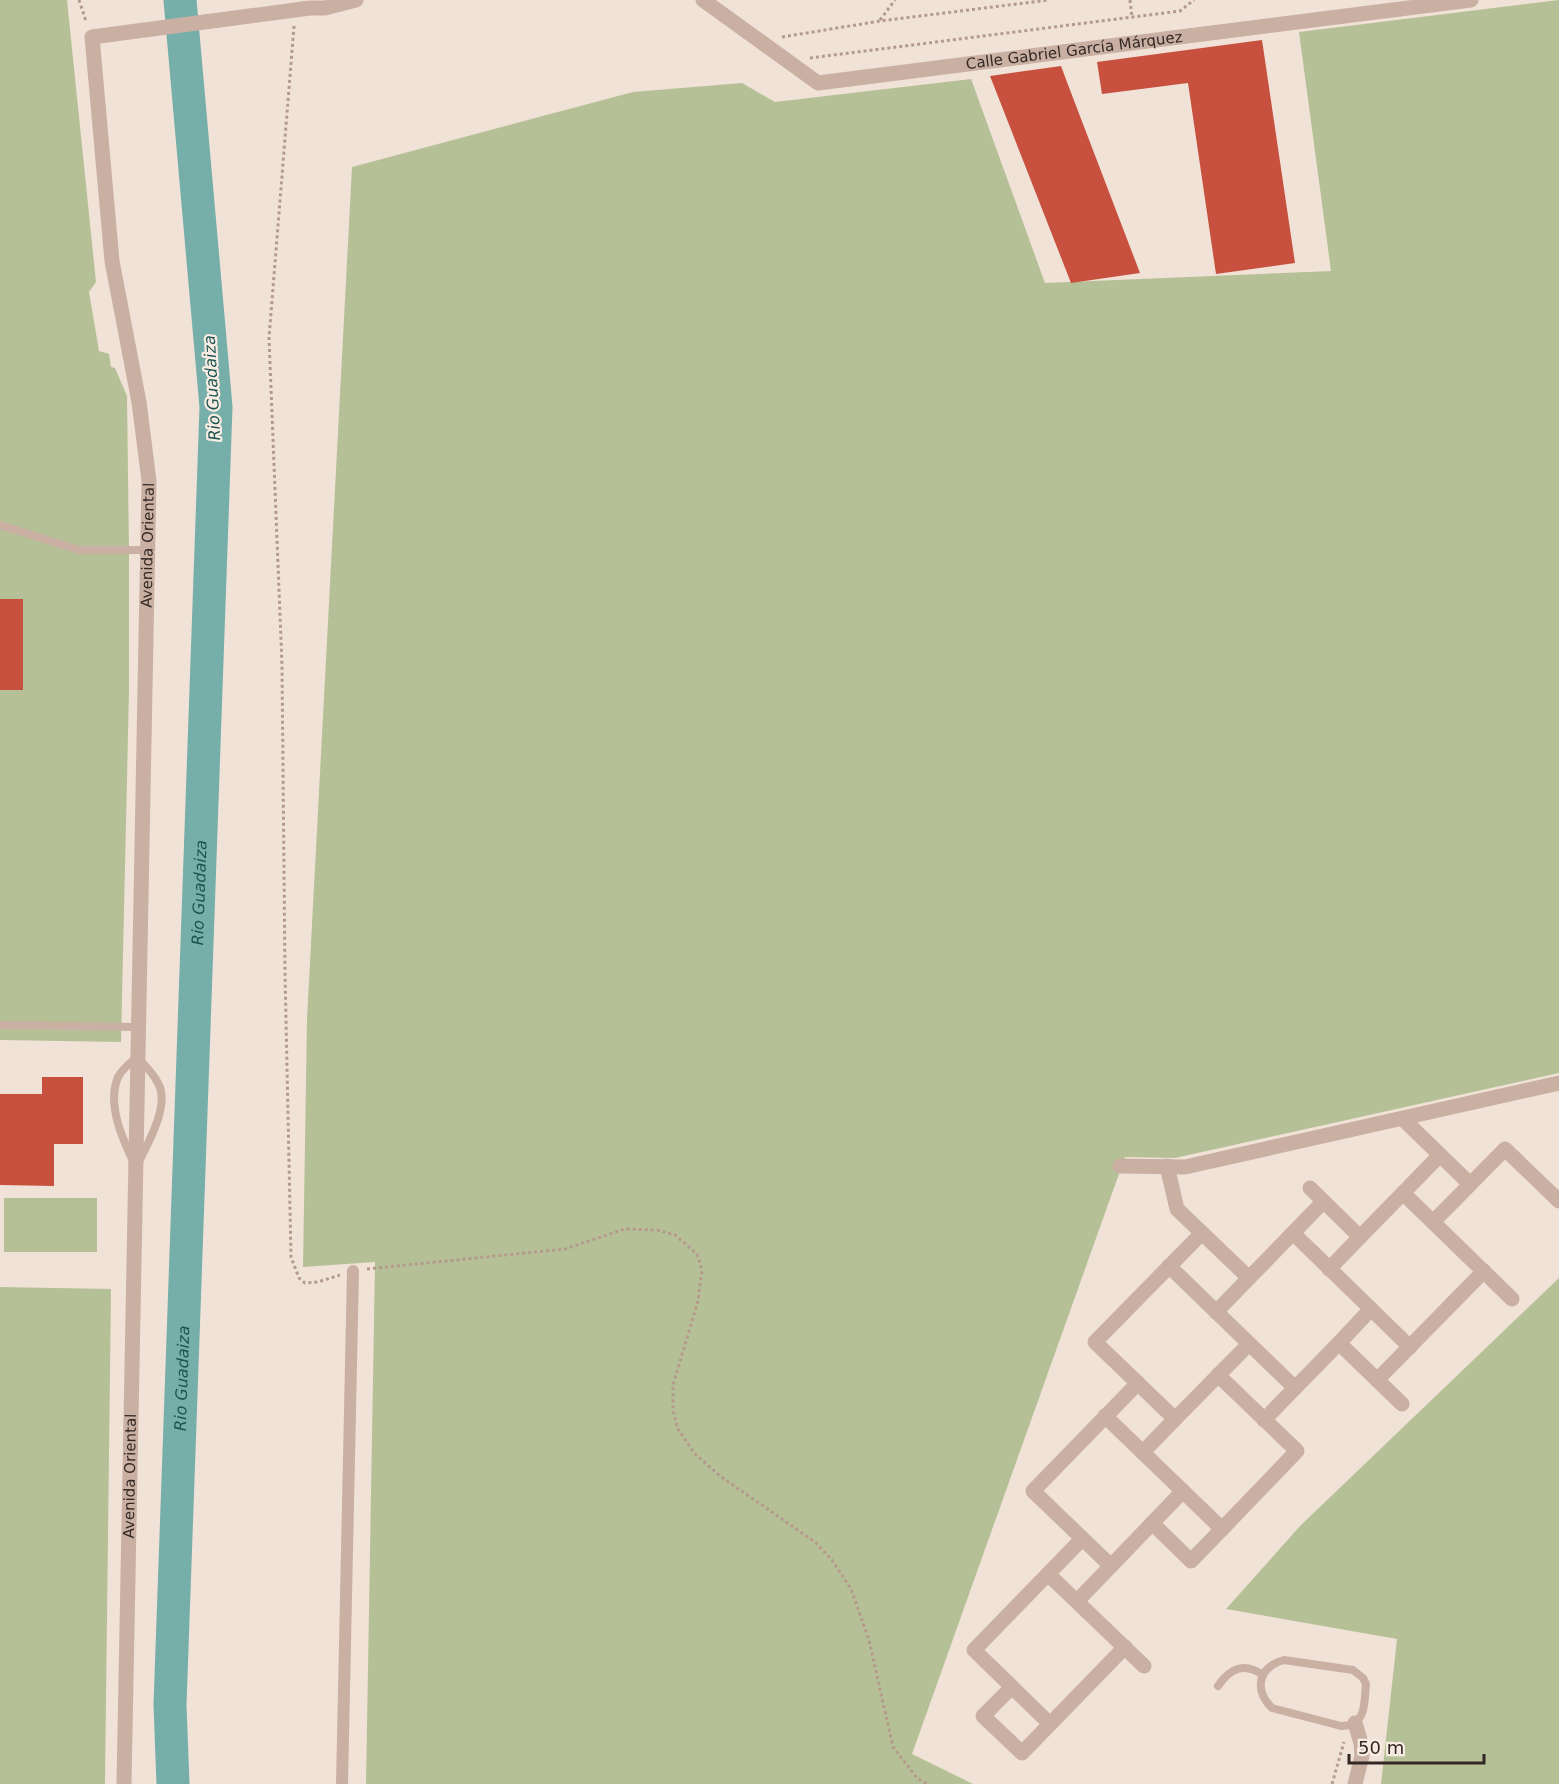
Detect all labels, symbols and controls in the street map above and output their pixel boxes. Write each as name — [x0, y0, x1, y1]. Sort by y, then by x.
street label: Calle Gabriel García Márquez — [965, 28, 1184, 73]
water label: Rio Guadaiza — [200, 335, 224, 441]
street label: Avenida Oriental — [138, 483, 158, 608]
water label: Rio Guadaiza — [187, 840, 210, 946]
water label: Rio Guadaiza — [170, 1325, 193, 1431]
street label: Avenida Oriental — [120, 1413, 140, 1539]
scale bar — [1349, 1727, 1484, 1765]
text: 50 m — [1358, 1737, 1404, 1758]

